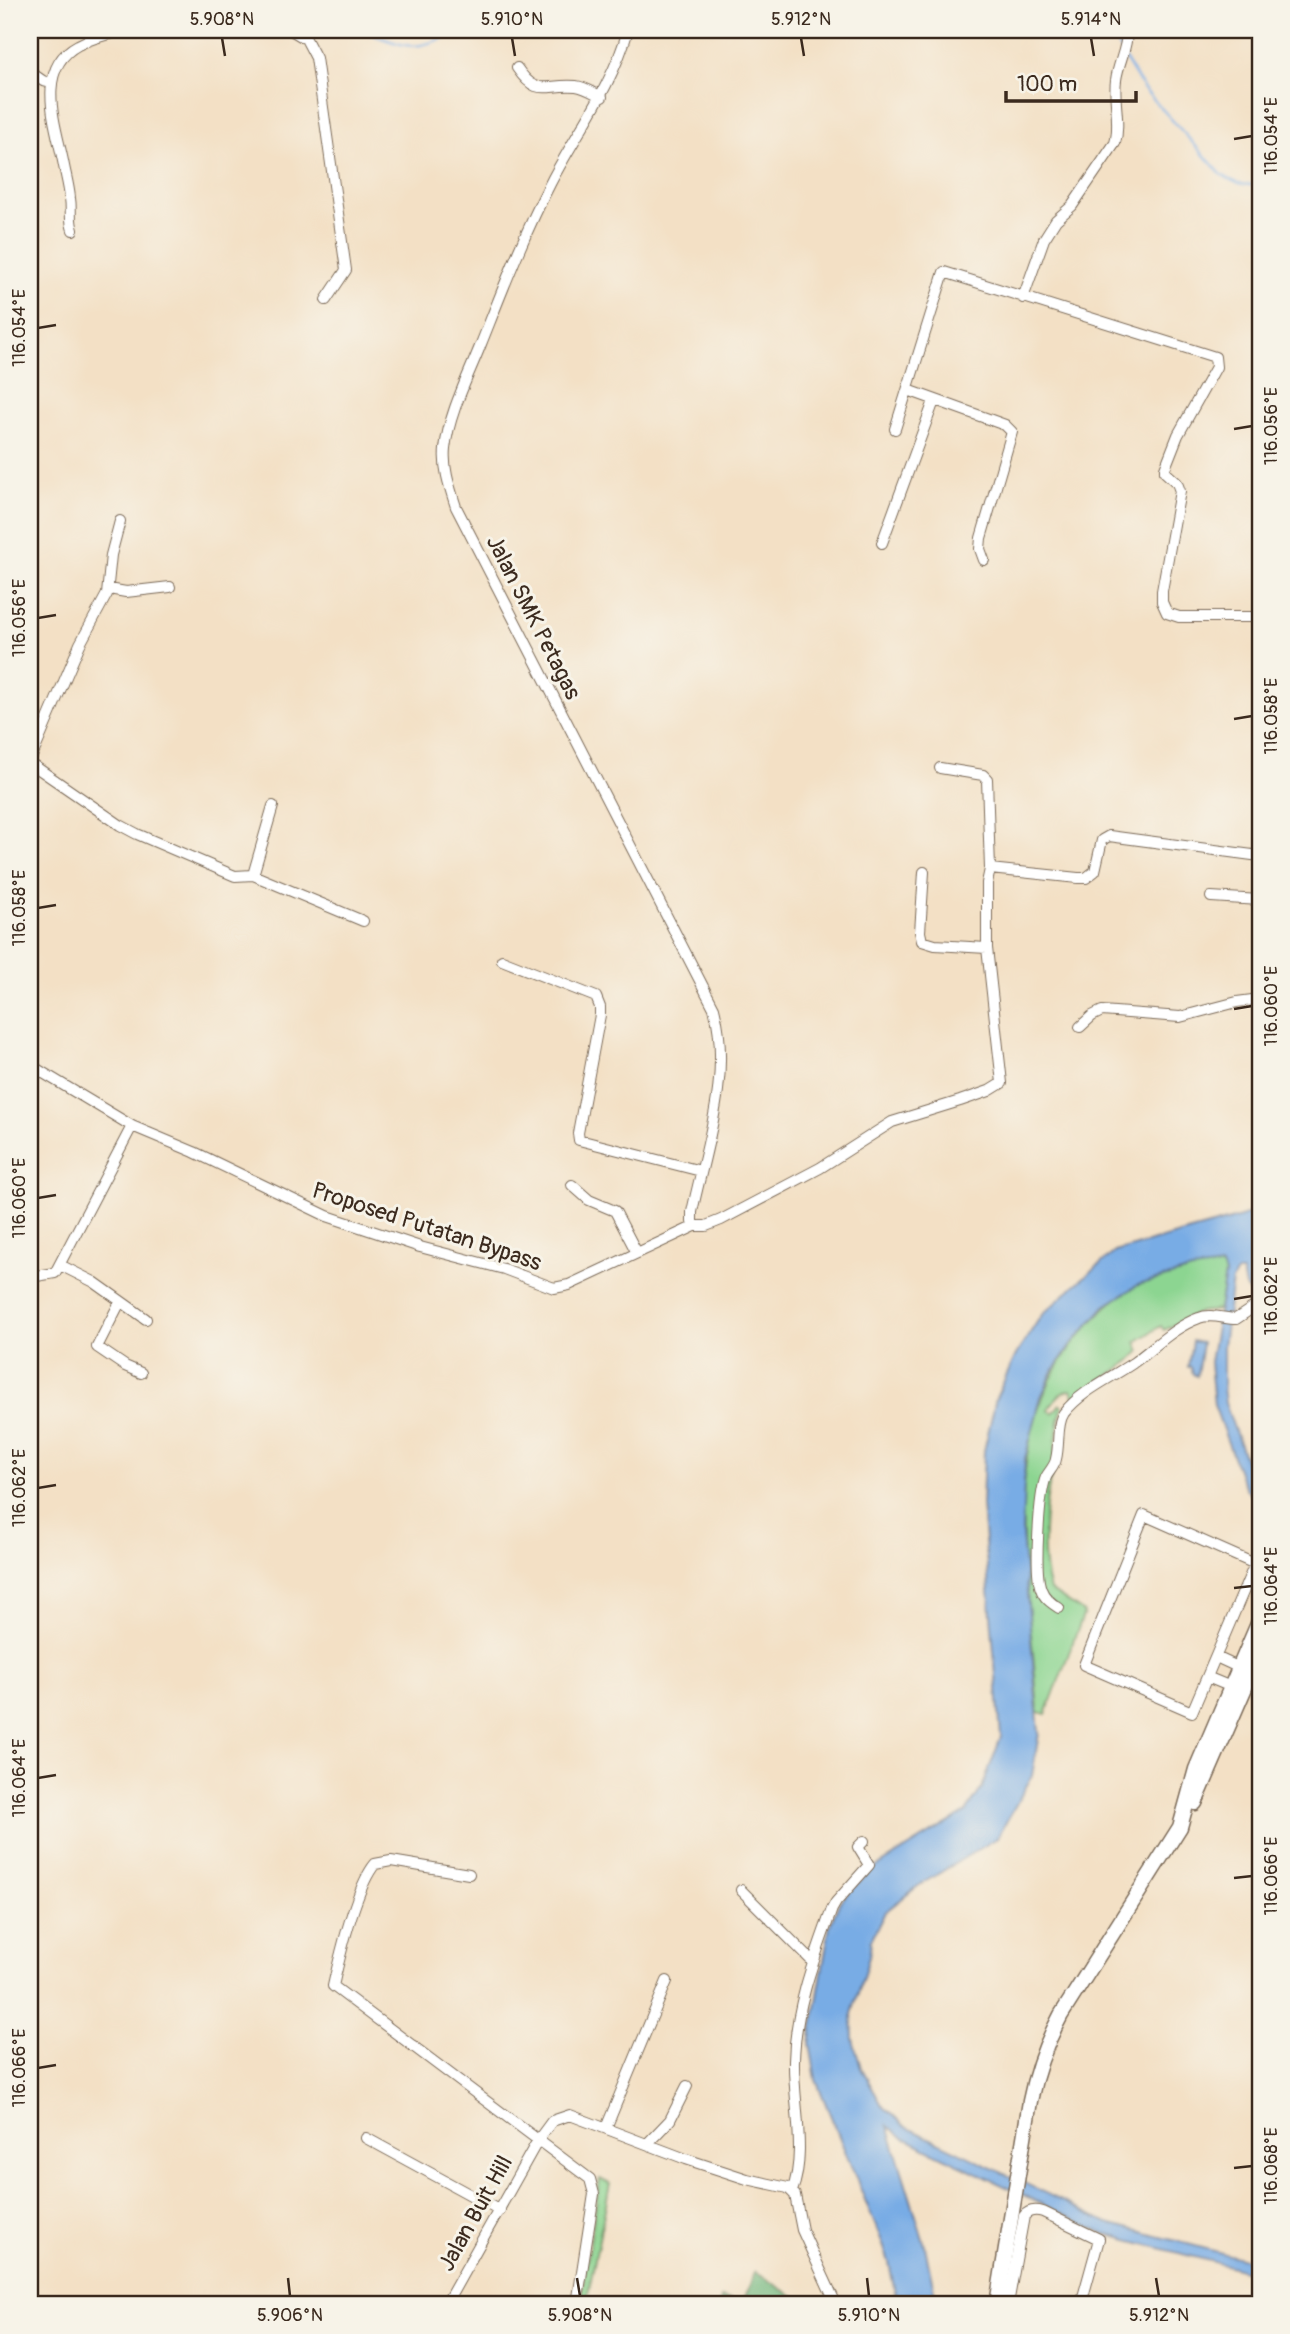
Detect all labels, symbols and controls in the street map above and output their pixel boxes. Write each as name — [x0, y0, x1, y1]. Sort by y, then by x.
text: 5.908°N — [190, 8, 254, 31]
text: 5.910°N — [481, 8, 543, 31]
text: 5.912°N — [771, 8, 831, 31]
text: 5.914°N — [1061, 8, 1121, 31]
scale bar — [1006, 60, 1136, 104]
text: 100 m — [1017, 71, 1077, 98]
text: 116.054°E — [1260, 97, 1283, 175]
text: 116.054°E — [8, 289, 31, 367]
text: 116.056°E — [1260, 387, 1283, 465]
street label: Jalan SMK Petagas — [480, 530, 587, 704]
text: 116.056°E — [8, 579, 31, 657]
text: 116.058°E — [1260, 678, 1283, 754]
text: 116.058°E — [8, 870, 31, 946]
text: 116.060°E — [1260, 966, 1283, 1046]
text: 116.060°E — [8, 1158, 31, 1238]
street label: Proposed Putatan Bypass — [309, 1176, 545, 1277]
text: 116.062°E — [1260, 1257, 1283, 1335]
text: 116.062°E — [8, 1449, 31, 1527]
text: 116.064°E — [1260, 1547, 1283, 1625]
text: 116.064°E — [8, 1739, 31, 1817]
text: 116.066°E — [1260, 1837, 1283, 1915]
text: 116.066°E — [8, 2029, 31, 2107]
text: 116.068°E — [1260, 2127, 1283, 2205]
street label: Jalan Buit Hill — [432, 2150, 519, 2276]
text: 5.906°N — [257, 2304, 323, 2327]
text: 5.908°N — [548, 2304, 612, 2327]
text: 5.910°N — [838, 2304, 900, 2327]
text: 5.912°N — [1129, 2304, 1189, 2327]

